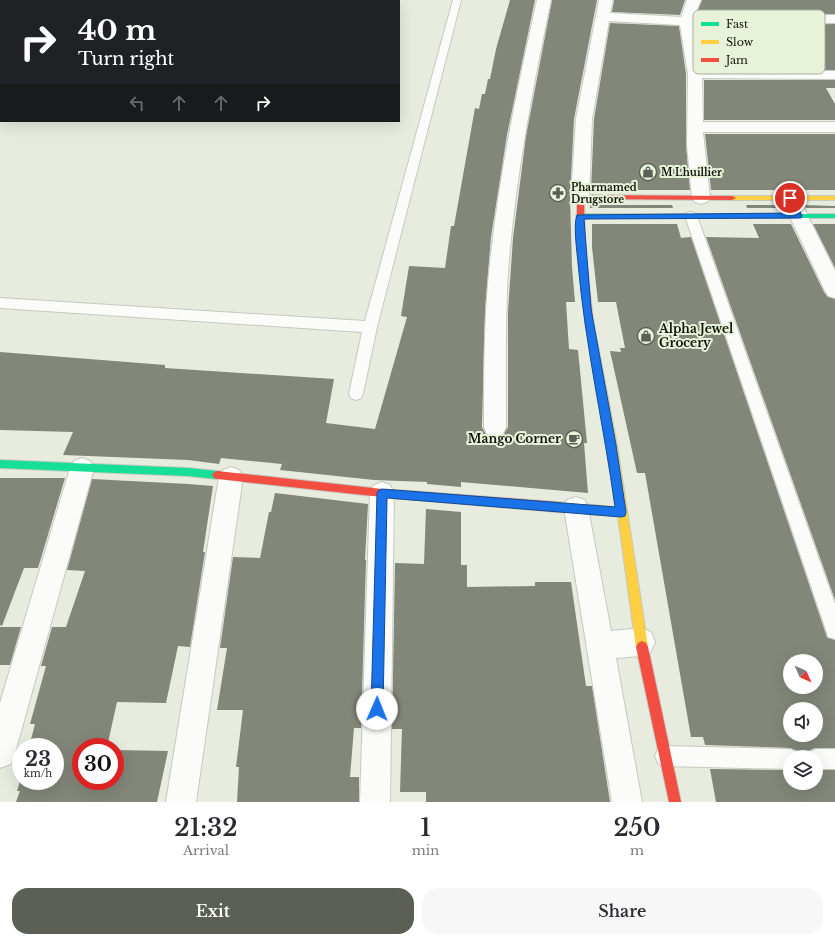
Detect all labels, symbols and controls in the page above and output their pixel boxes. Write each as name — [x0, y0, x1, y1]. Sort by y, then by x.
legend — [693, 10, 825, 74]
text: 40 m — [78, 13, 156, 48]
icon: right — [12, 16, 64, 68]
text: Fast — [726, 17, 749, 31]
text: Slow — [726, 35, 754, 49]
text: Turn right — [78, 48, 174, 70]
text: Jam — [724, 53, 748, 67]
icon: left — [126, 92, 148, 114]
icon: ahead — [168, 92, 190, 114]
icon: ahead — [210, 92, 232, 114]
icon: right — [252, 92, 274, 114]
shop icon: M Lhuillier — [638, 162, 658, 182]
place label: M Lhuillier — [661, 166, 722, 179]
place label: Pharmamed Drugstore — [571, 181, 637, 206]
pin — [773, 181, 807, 215]
pharmacy icon: Pharmamed Drugstore — [548, 183, 568, 203]
icon: arrive — [779, 187, 801, 209]
place label: Alpha Jewel Grocery — [658, 321, 734, 350]
shop icon: Alpha Jewel Grocery — [636, 326, 656, 346]
cafe icon: Mango Corner — [564, 429, 584, 449]
place label: Mango Corner — [468, 431, 561, 446]
north arrow — [783, 654, 823, 694]
map controls — [783, 654, 823, 790]
position arrow — [356, 688, 398, 730]
button: sound — [783, 702, 823, 742]
speed limit sign: 30 — [72, 738, 124, 790]
text: 23 — [25, 747, 51, 771]
button: layers — [783, 750, 823, 790]
text: km/h — [24, 767, 52, 780]
text: 21:32 — [174, 813, 238, 842]
text: 1 — [420, 813, 431, 842]
text: 250 — [613, 813, 661, 842]
text: Arrival — [183, 842, 229, 859]
text: min — [412, 842, 439, 859]
text: m — [630, 842, 644, 859]
button: Exit — [12, 888, 414, 934]
button: Share — [422, 888, 823, 934]

